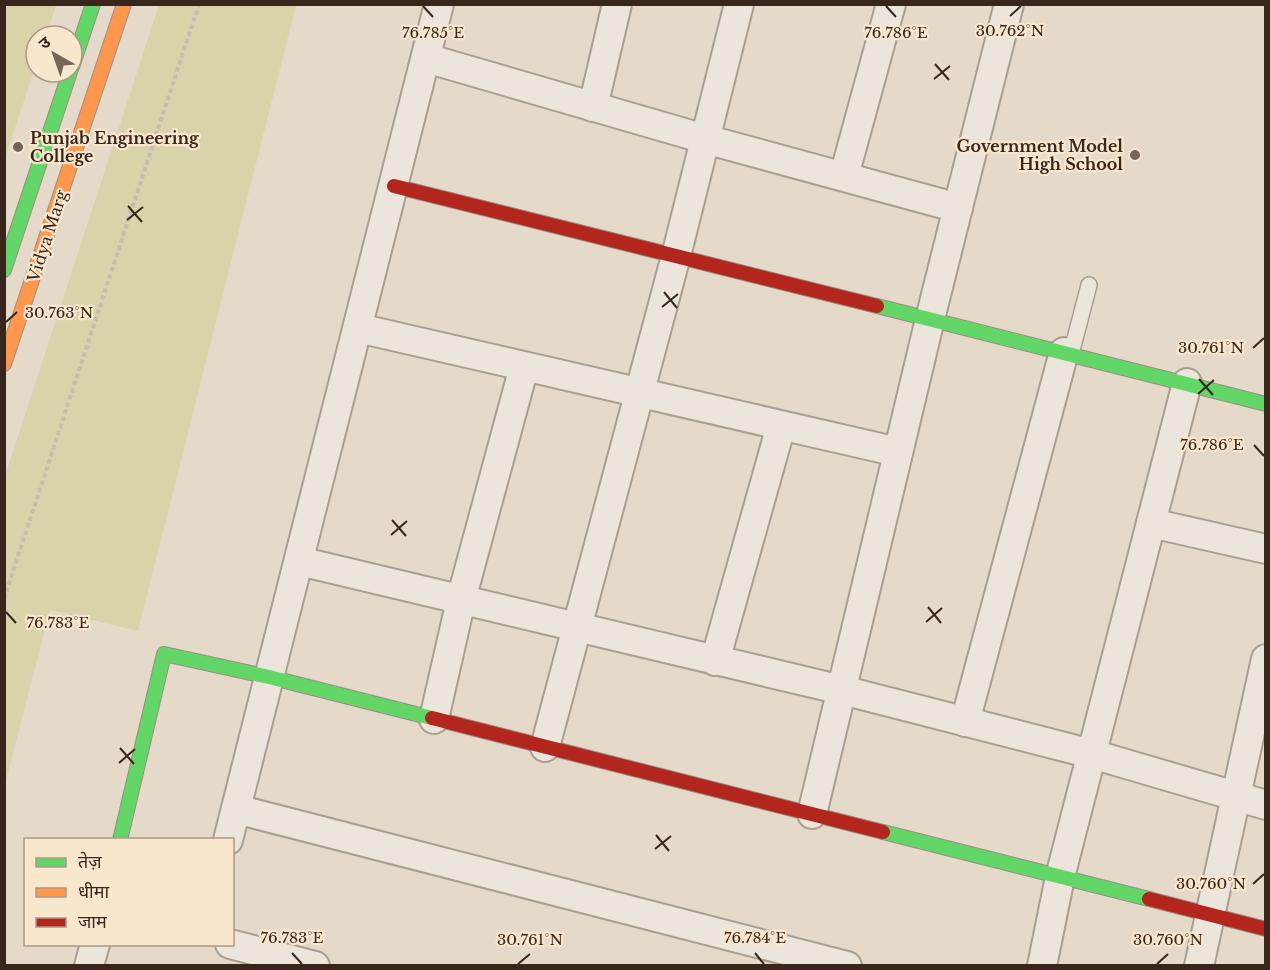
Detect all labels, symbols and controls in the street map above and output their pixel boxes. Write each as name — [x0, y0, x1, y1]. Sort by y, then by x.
text: 30.762°N — [976, 21, 1044, 40]
text: 76.785°E — [402, 23, 464, 42]
text: 76.786°E — [864, 23, 928, 42]
north arrow — [24, 24, 84, 84]
text: उ — [34, 31, 55, 53]
place label: Punjab Engineering College — [30, 128, 200, 166]
place label: Government Model High School — [957, 136, 1123, 174]
marker: Punjab Engineering College — [11, 140, 25, 154]
marker: Government Model High School — [1128, 148, 1142, 162]
street label: Vidya Marg — [22, 187, 71, 285]
text: 30.763°N — [25, 303, 93, 322]
text: 30.761°N — [1178, 338, 1244, 357]
text: 76.786°E — [1180, 435, 1244, 454]
text: 76.783°E — [27, 613, 90, 632]
legend — [24, 838, 234, 946]
text: तेज़ — [78, 851, 102, 873]
text: 30.760°N — [1176, 874, 1246, 893]
text: धीमा — [78, 881, 109, 903]
text: जाम — [78, 911, 108, 933]
text: 76.783°E — [261, 928, 324, 947]
text: 76.784°E — [724, 928, 786, 947]
text: 30.761°N — [497, 930, 563, 949]
text: 30.760°N — [1133, 930, 1203, 949]

